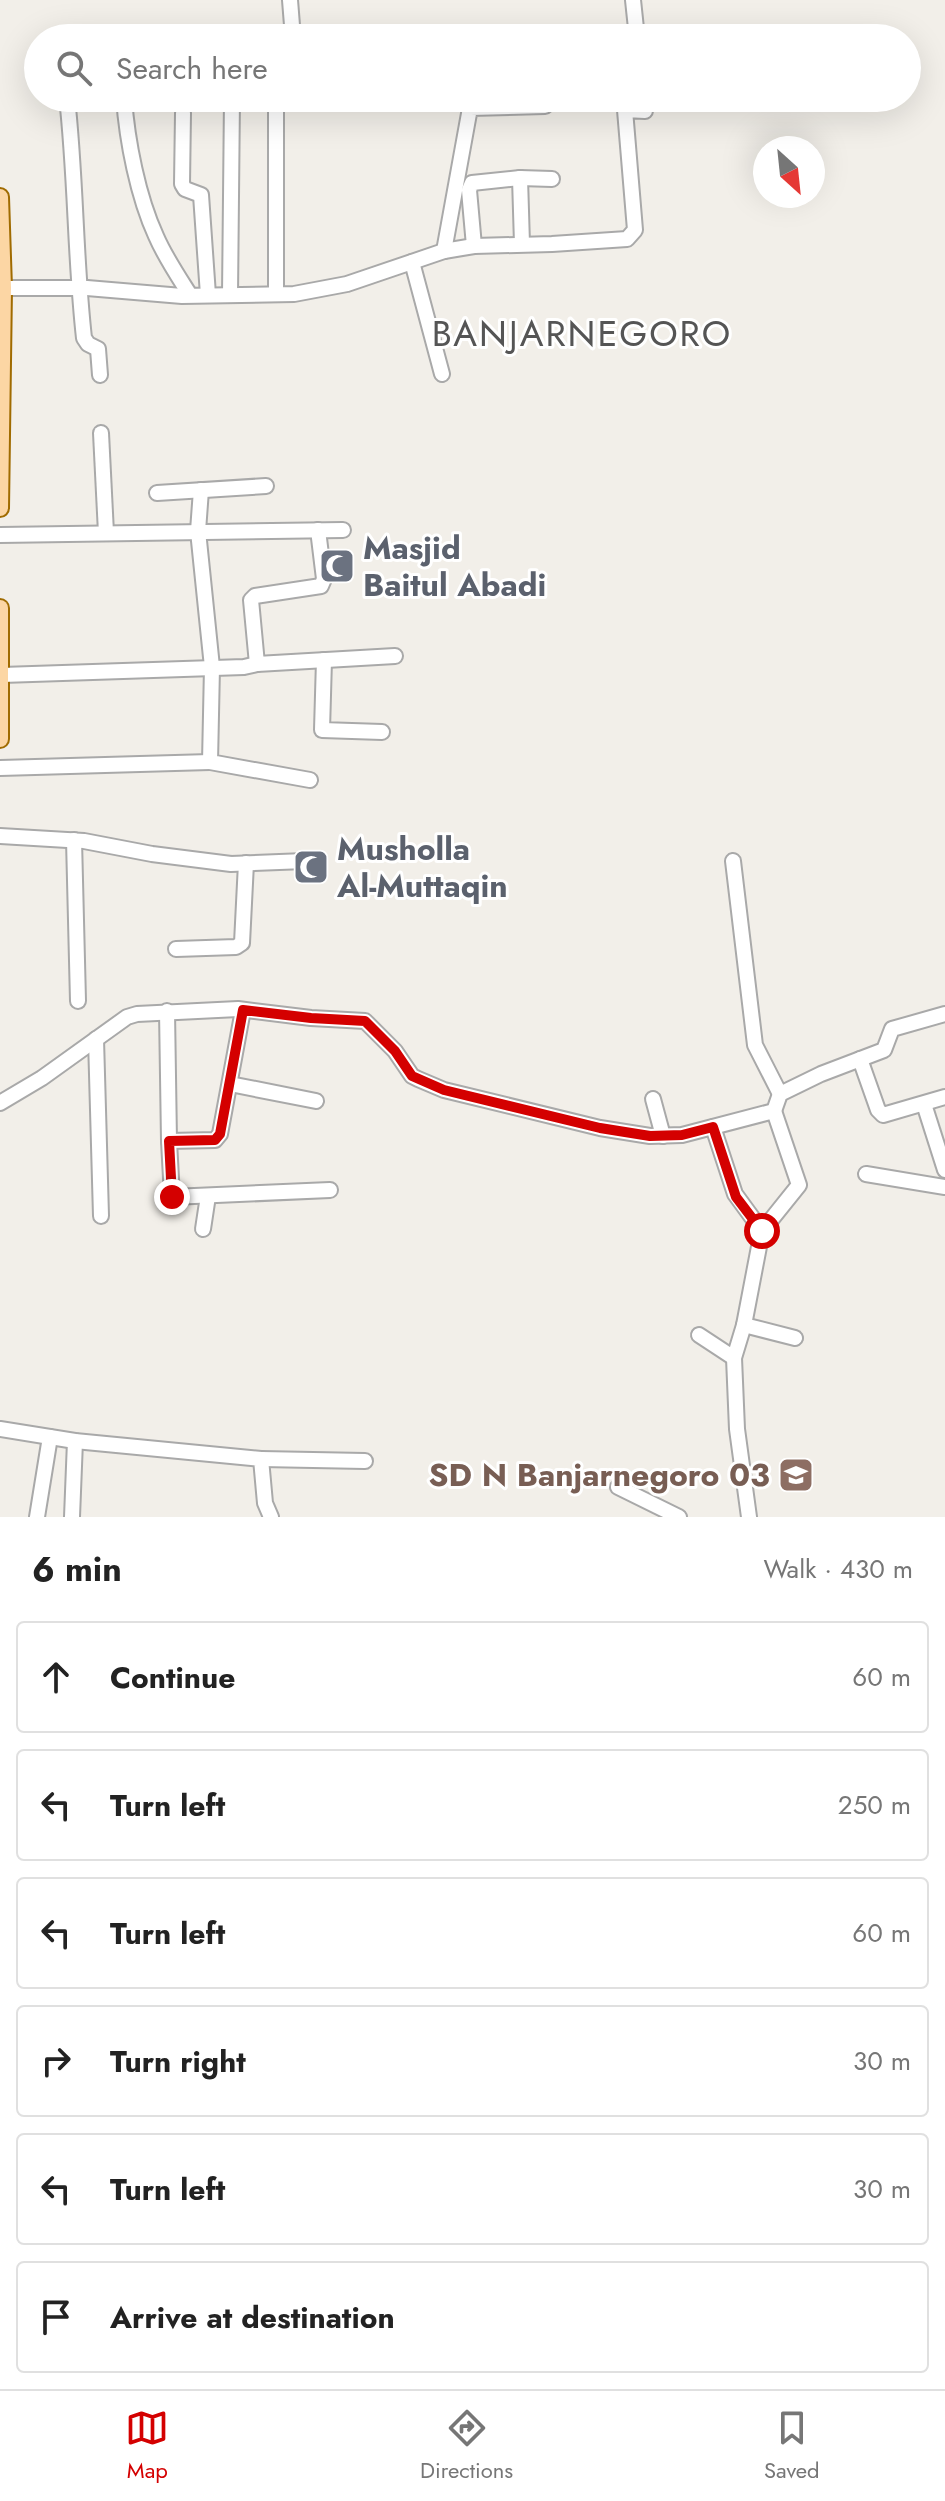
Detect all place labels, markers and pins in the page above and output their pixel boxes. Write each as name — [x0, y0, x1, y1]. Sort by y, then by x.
place label: Masjid Baitul Abadi — [363, 525, 546, 608]
mosque icon: Masjid Baitul Abadi — [318, 547, 356, 585]
place label: Musholla Al-Muttaqin — [336, 826, 508, 909]
mosque icon: Musholla Al-Muttaqin — [292, 848, 330, 886]
place label: SD N Banjarnegoro 03 — [429, 1452, 770, 1498]
school or university icon: SD N Banjarnegoro 03 — [777, 1456, 815, 1494]

